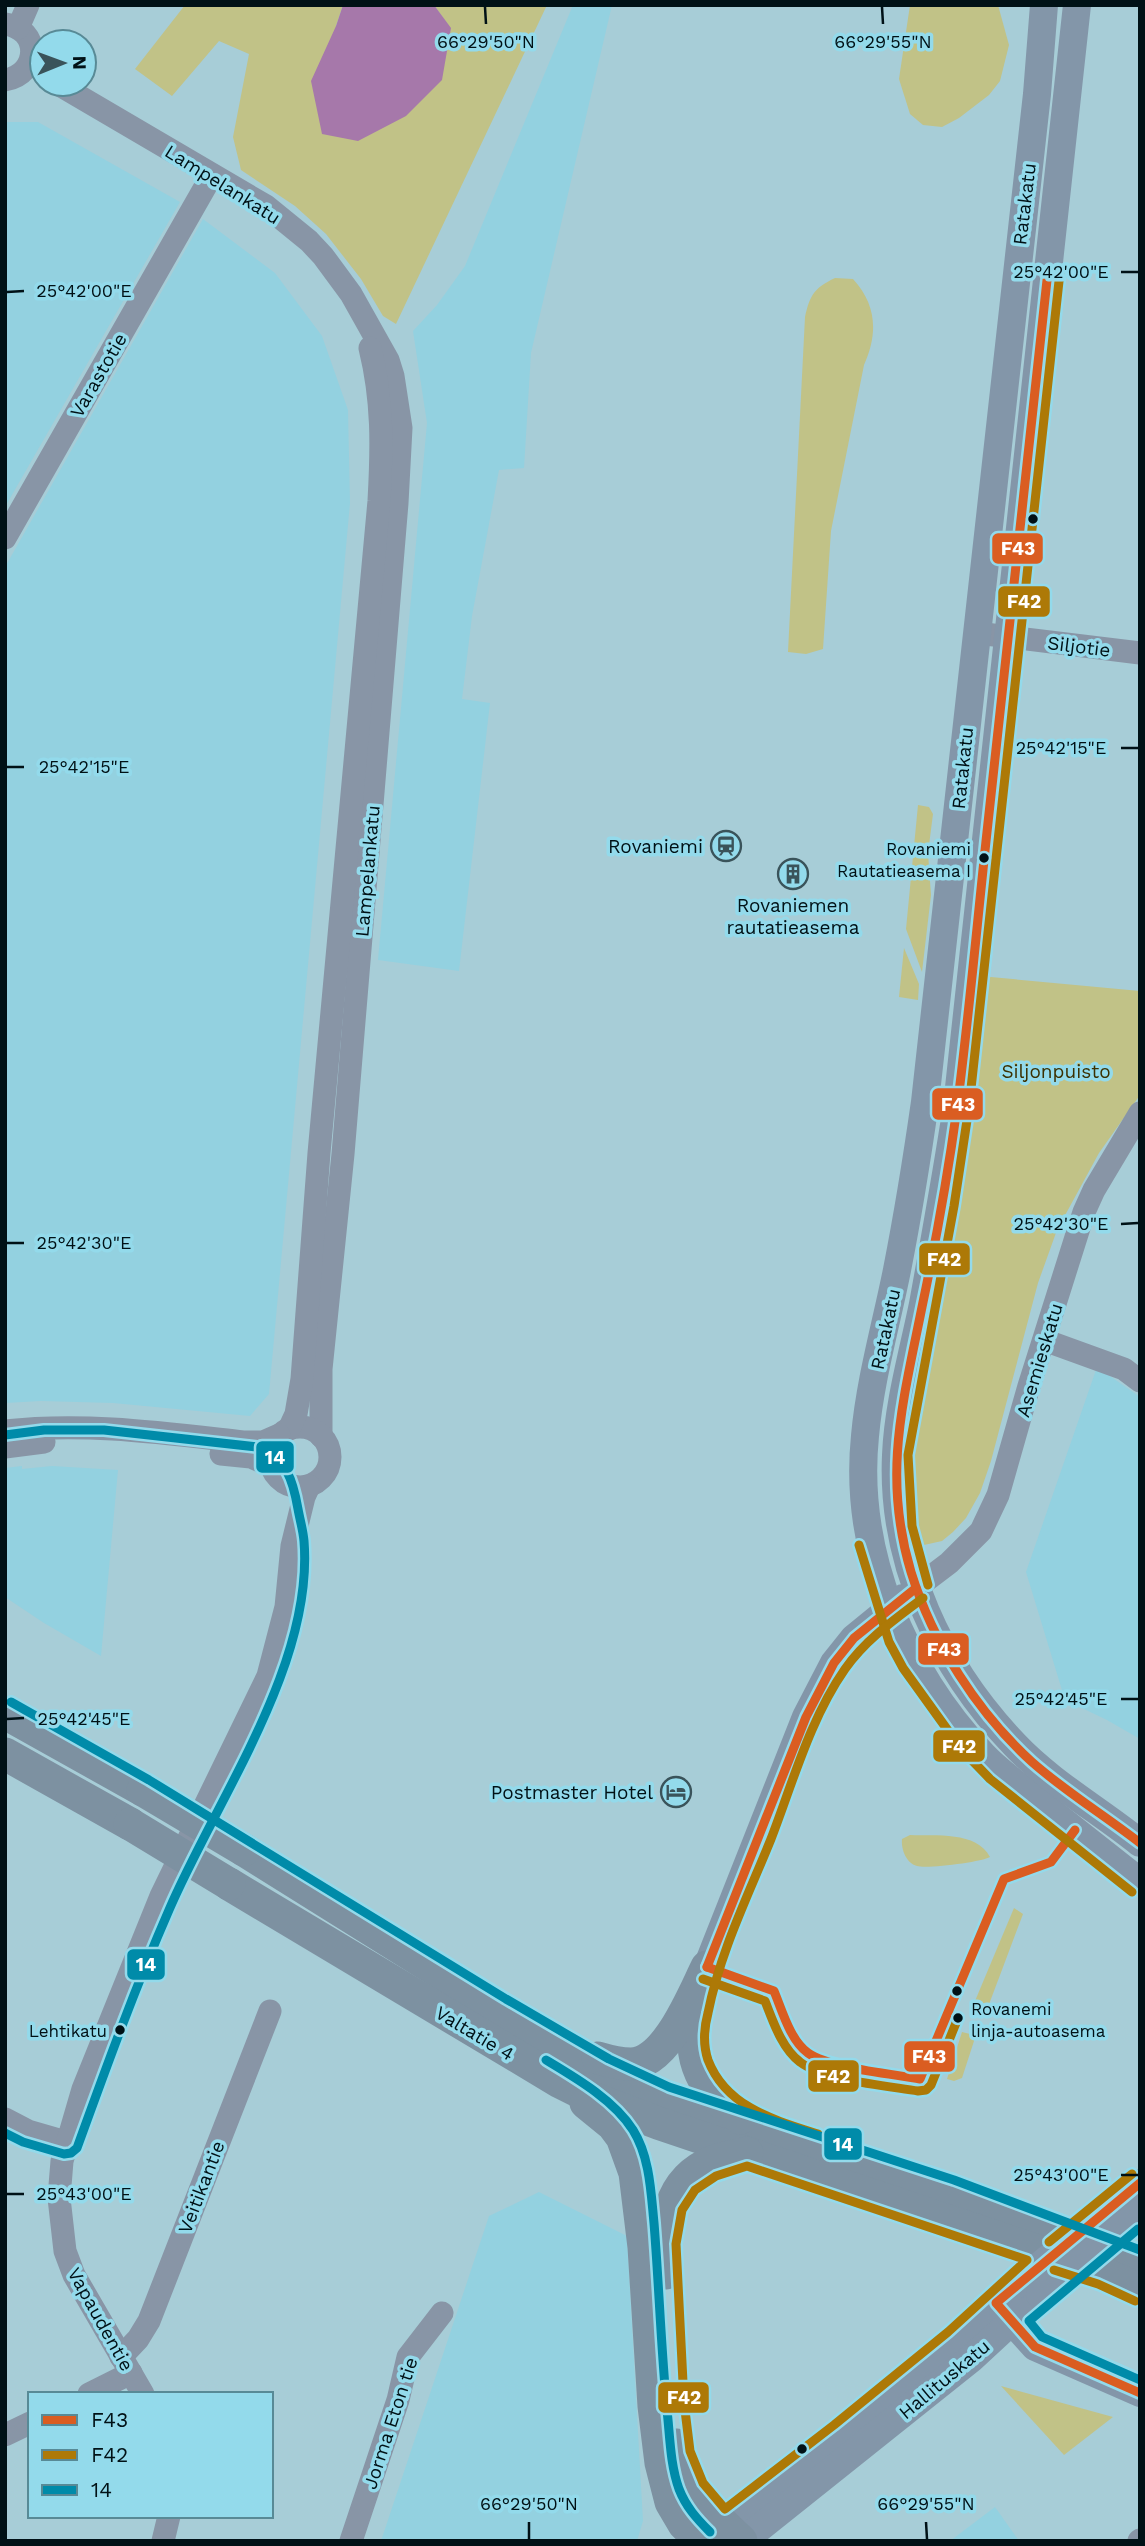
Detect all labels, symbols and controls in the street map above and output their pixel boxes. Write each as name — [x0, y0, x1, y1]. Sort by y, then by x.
north arrow — [28, 28, 98, 98]
text: 66°29'50"N — [437, 31, 535, 52]
text: 66°29'55"N — [834, 31, 932, 52]
text: N — [68, 55, 91, 70]
street label: Lampelankatu — [161, 140, 285, 229]
street label: Ratakatu — [1008, 162, 1041, 246]
text: 25°42'00"E — [1013, 261, 1109, 282]
text: 25°42'00"E — [36, 280, 132, 301]
street label: Varastotie — [65, 329, 132, 421]
unlabelled marker — [1026, 512, 1040, 526]
line badge: F43 — [991, 532, 1044, 565]
text: F43 — [1001, 537, 1035, 560]
line badge: F42 — [997, 585, 1051, 618]
text: F42 — [1007, 590, 1041, 613]
street label: Siljotie — [1046, 631, 1112, 662]
street label: Ratakatu — [947, 726, 978, 810]
text: 25°42'15"E — [1016, 737, 1106, 758]
text: 25°42'15"E — [39, 756, 129, 777]
street label: Lampelankatu — [350, 804, 385, 938]
station icon: Rovaniemi — [709, 829, 743, 863]
place label: Rovaniemi — [608, 835, 703, 858]
place label: Rovaniemi Rautatieasema I — [837, 839, 971, 881]
marker: Rovaniemi Rautatieasema I — [977, 851, 991, 865]
building icon: Rovaniemen rautatieasema — [776, 857, 810, 891]
place label: Rovaniemen rautatieasema — [727, 894, 860, 939]
park label: Siljonpuisto — [1001, 1060, 1111, 1083]
line badge: F43 — [931, 1087, 984, 1121]
text: F43 — [941, 1093, 975, 1116]
text: 25°42'30"E — [1014, 1213, 1108, 1234]
text: 25°42'30"E — [37, 1232, 131, 1253]
line badge: F42 — [918, 1242, 971, 1276]
text: F42 — [927, 1248, 961, 1271]
street label: Ratakatu — [866, 1286, 905, 1372]
street label: Asemieskatu — [1011, 1300, 1068, 1420]
line badge: 14 — [255, 1440, 295, 1474]
text: 14 — [265, 1446, 285, 1469]
line badge: F43 — [917, 1632, 970, 1666]
text: F43 — [927, 1638, 961, 1661]
text: 25°42'45"E — [1014, 1688, 1108, 1709]
text: 25°42'45"E — [37, 1708, 131, 1729]
line badge: F42 — [932, 1729, 986, 1763]
text: F42 — [942, 1735, 976, 1758]
hotel icon: Postmaster Hotel — [659, 1775, 693, 1809]
place label: Postmaster Hotel — [491, 1781, 653, 1804]
line badge: 14 — [126, 1948, 166, 1981]
text: 14 — [136, 1953, 156, 1976]
unlabelled marker — [950, 1984, 964, 1998]
place label: Rovanemi linja-autoasema — [971, 1999, 1106, 2041]
street label: Valtatie 4 — [431, 2001, 518, 2066]
marker: Rovanemi linja-autoasema — [951, 2011, 965, 2025]
place label: Lehtikatu — [29, 2021, 107, 2041]
marker: Lehtikatu — [113, 2023, 127, 2037]
line badge: F43 — [903, 2040, 956, 2073]
text: F43 — [912, 2045, 946, 2068]
line badge: F42 — [807, 2059, 860, 2093]
text: F42 — [816, 2065, 850, 2088]
line badge: 14 — [823, 2127, 863, 2161]
text: 14 — [833, 2133, 853, 2156]
street label: Veitikantie — [173, 2138, 230, 2237]
text: 25°43'00"E — [1013, 2164, 1109, 2185]
text: 25°43'00"E — [36, 2183, 132, 2204]
street label: Vapaudentie — [63, 2263, 138, 2375]
street label: Hallituskatu — [894, 2335, 994, 2424]
street label: Jorma Eton tie — [358, 2354, 423, 2492]
line badge: F42 — [657, 2381, 710, 2414]
text: F42 — [667, 2386, 701, 2409]
legend — [28, 2392, 273, 2518]
text: F43 — [91, 2407, 128, 2432]
text: F42 — [91, 2442, 128, 2467]
unlabelled marker — [795, 2442, 809, 2456]
text: 14 — [91, 2477, 112, 2502]
text: 66°29'50"N — [480, 2493, 578, 2514]
text: 66°29'55"N — [877, 2493, 975, 2514]

